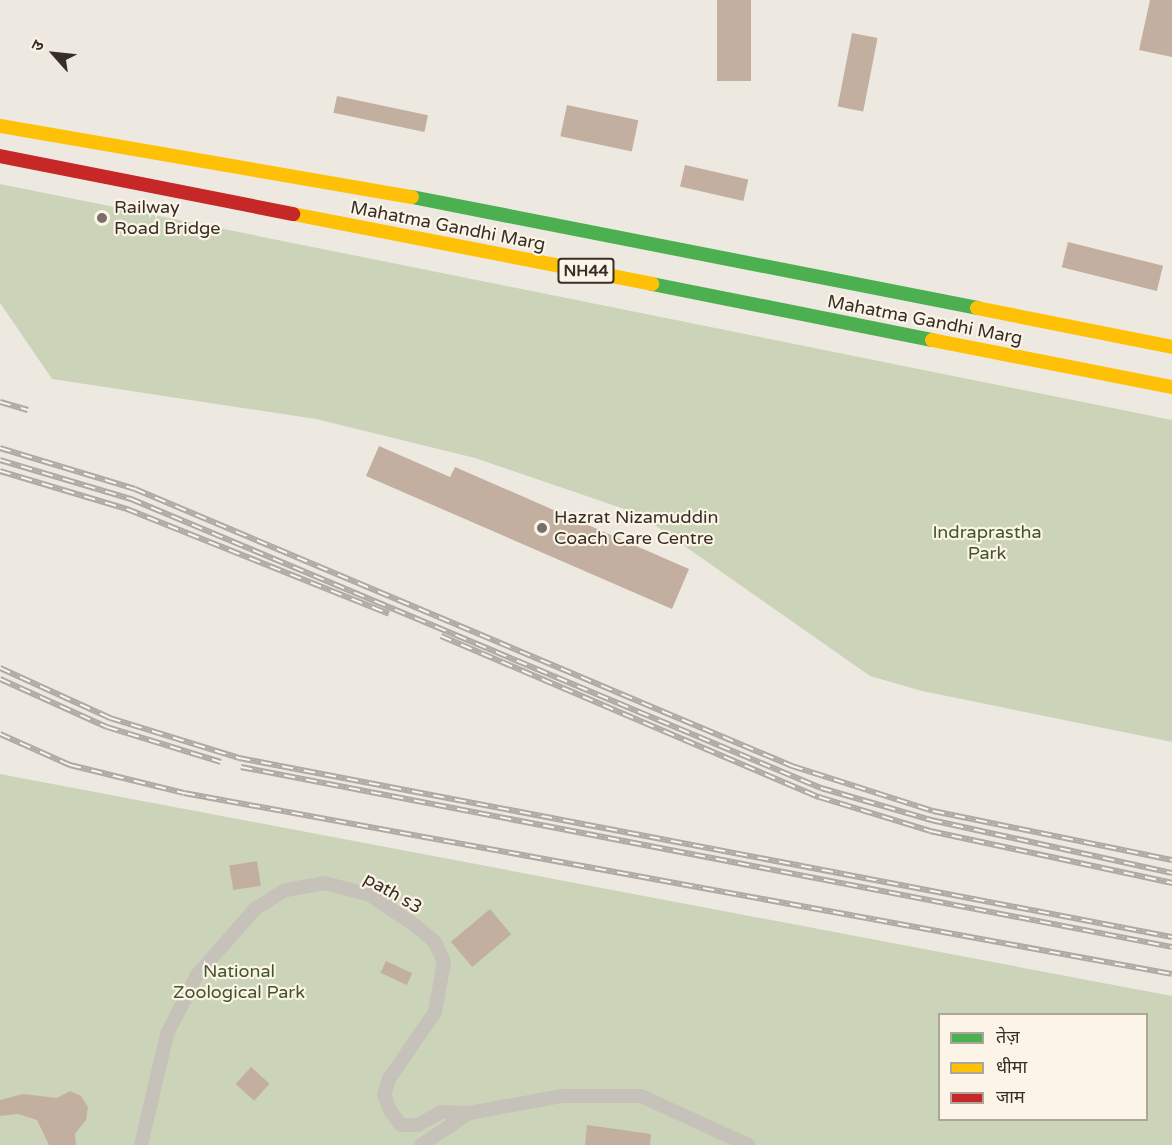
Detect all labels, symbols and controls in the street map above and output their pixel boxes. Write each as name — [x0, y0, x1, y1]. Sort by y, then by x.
north arrow — [24, 24, 84, 84]
text: उ — [27, 37, 49, 55]
street label: Mahatma Gandhi Marg — [349, 196, 547, 256]
place label: Railway Road Bridge — [114, 197, 221, 240]
marker: Railway Road Bridge — [95, 211, 109, 225]
road number: NH44 — [556, 258, 616, 284]
street label: Mahatma Gandhi Marg — [826, 290, 1024, 350]
place label: Hazrat Nizamuddin Coach Care Centre — [554, 507, 718, 550]
marker: Hazrat Nizamuddin Coach Care Centre — [535, 521, 549, 535]
park label: Indraprastha Park — [932, 522, 1042, 564]
street label: path s3 — [360, 868, 426, 918]
park label: National Zoological Park — [173, 961, 305, 1004]
legend — [938, 1013, 1148, 1121]
text: तेज़ — [996, 1026, 1020, 1048]
text: धीमा — [996, 1056, 1027, 1078]
text: जाम — [996, 1086, 1025, 1108]

